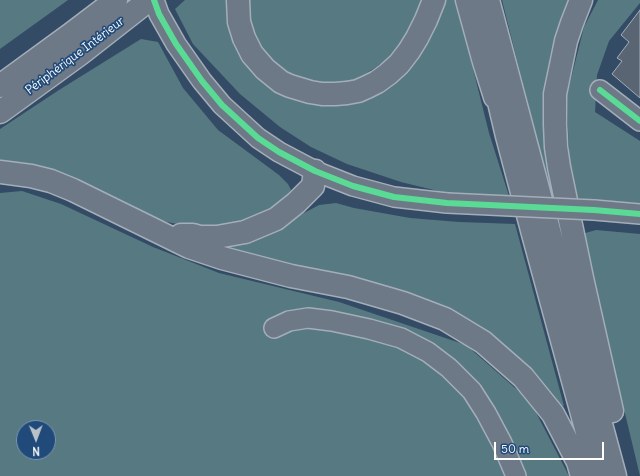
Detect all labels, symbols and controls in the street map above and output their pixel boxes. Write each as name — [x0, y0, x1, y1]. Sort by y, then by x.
street label: Périphérique Intérieur — [23, 14, 127, 98]
north arrow — [16, 420, 56, 460]
scale bar — [496, 434, 606, 460]
text: 50 m — [501, 441, 529, 456]
text: N — [32, 444, 40, 458]

